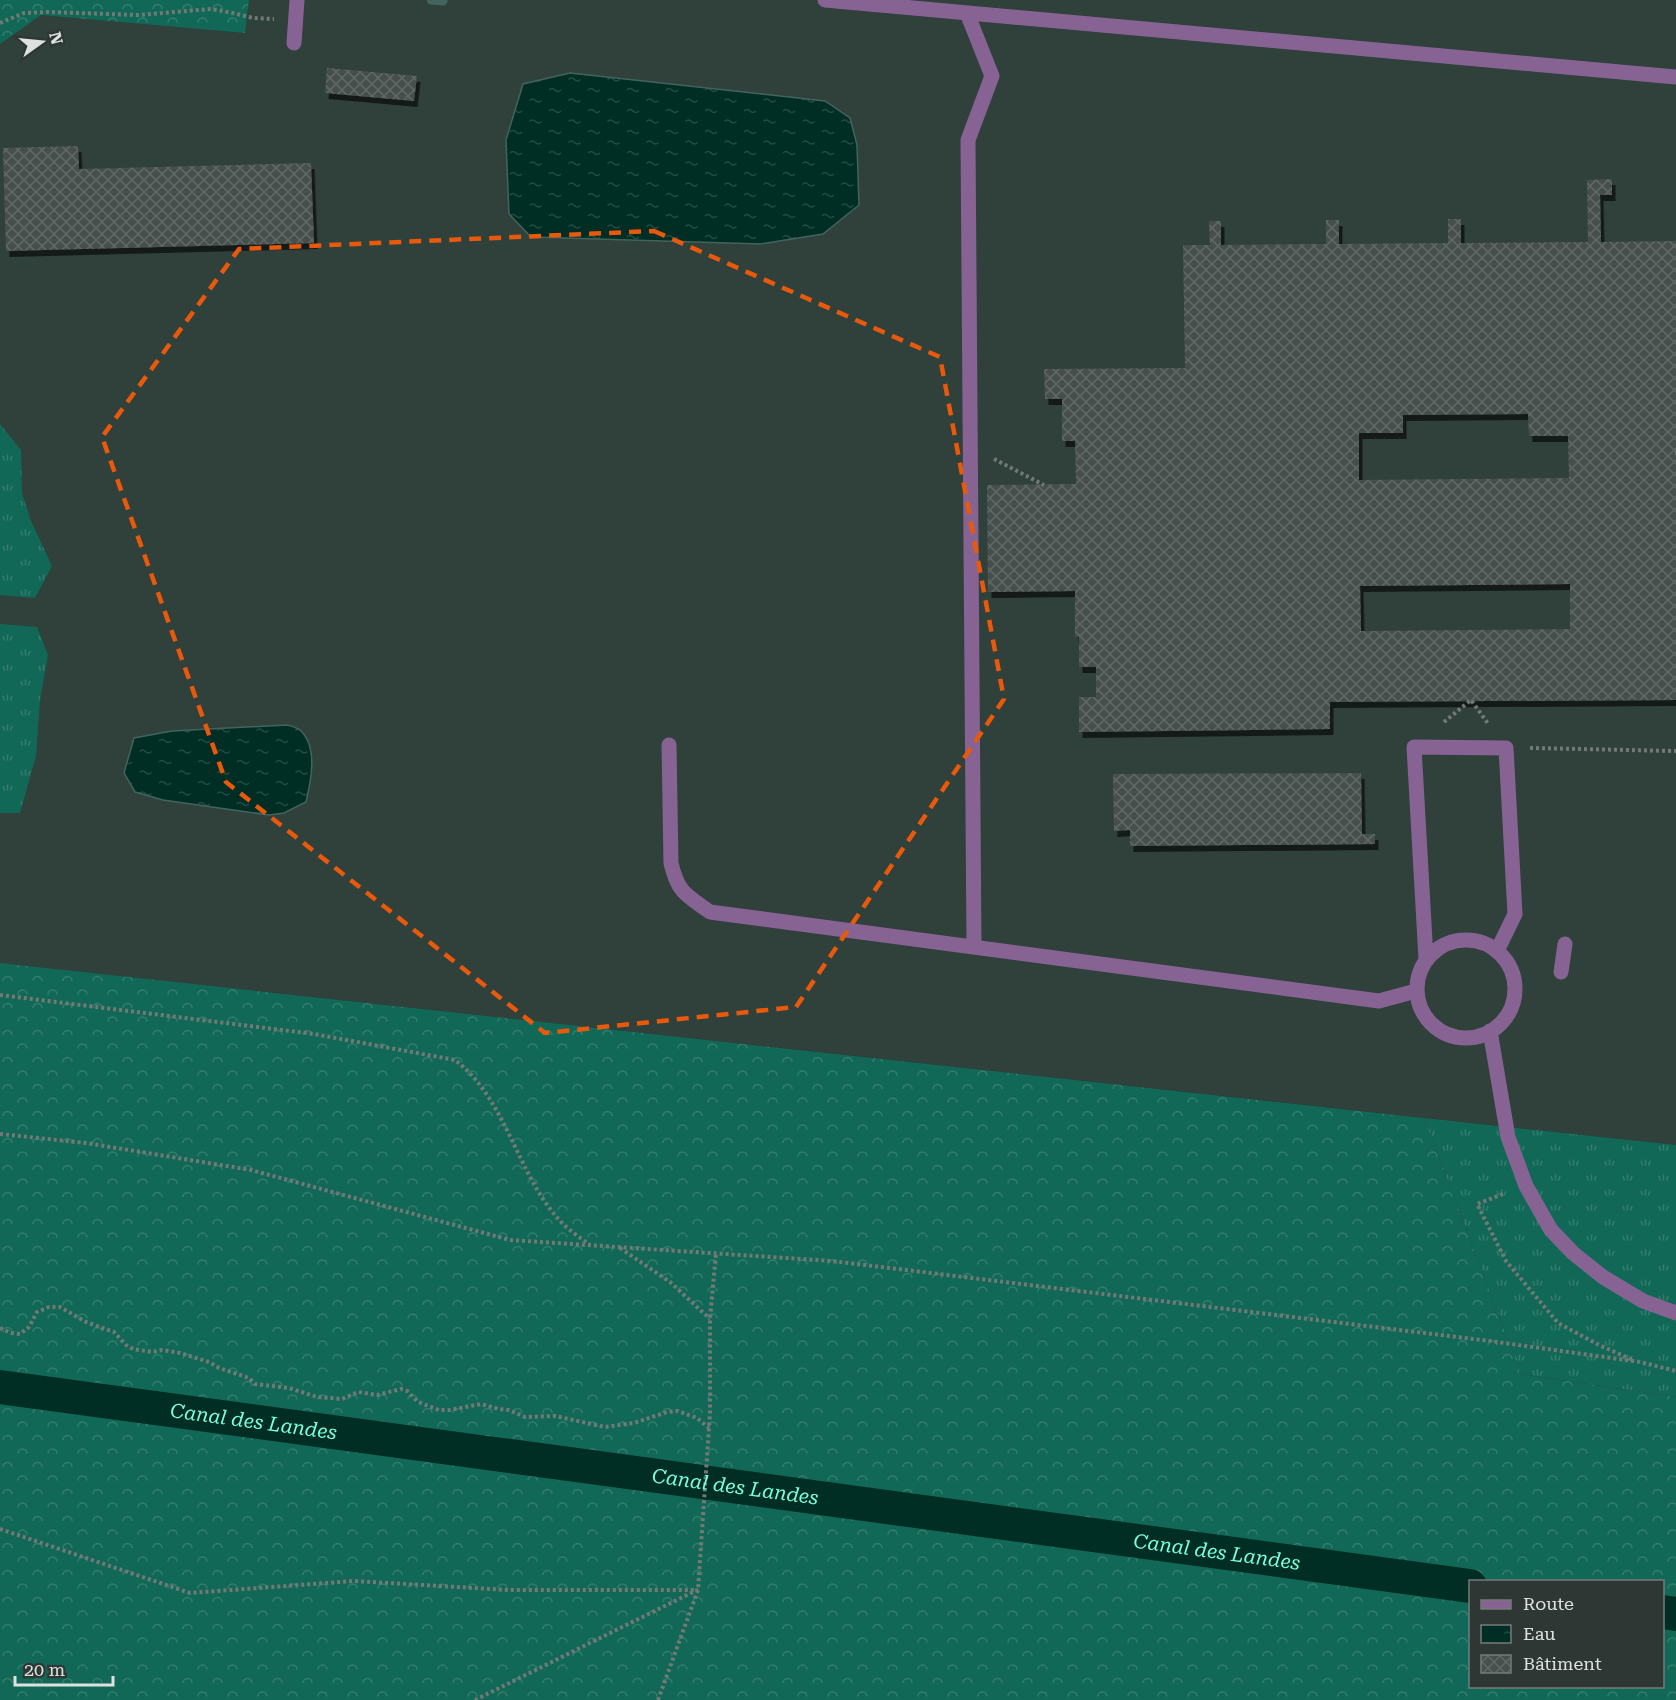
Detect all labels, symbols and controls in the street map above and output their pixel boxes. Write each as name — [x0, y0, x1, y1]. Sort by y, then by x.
north arrow — [12, 12, 72, 72]
text: N — [45, 30, 67, 47]
water label: Canal des Landes — [169, 1398, 338, 1444]
water label: Canal des Landes — [650, 1463, 820, 1510]
water label: Canal des Landes — [1132, 1529, 1302, 1575]
legend — [1469, 1580, 1664, 1688]
text: Route — [1523, 1593, 1574, 1614]
text: Eau — [1523, 1623, 1556, 1644]
scale bar — [15, 1649, 112, 1687]
text: Bâtiment — [1523, 1653, 1602, 1674]
text: 20 m — [24, 1659, 65, 1680]

